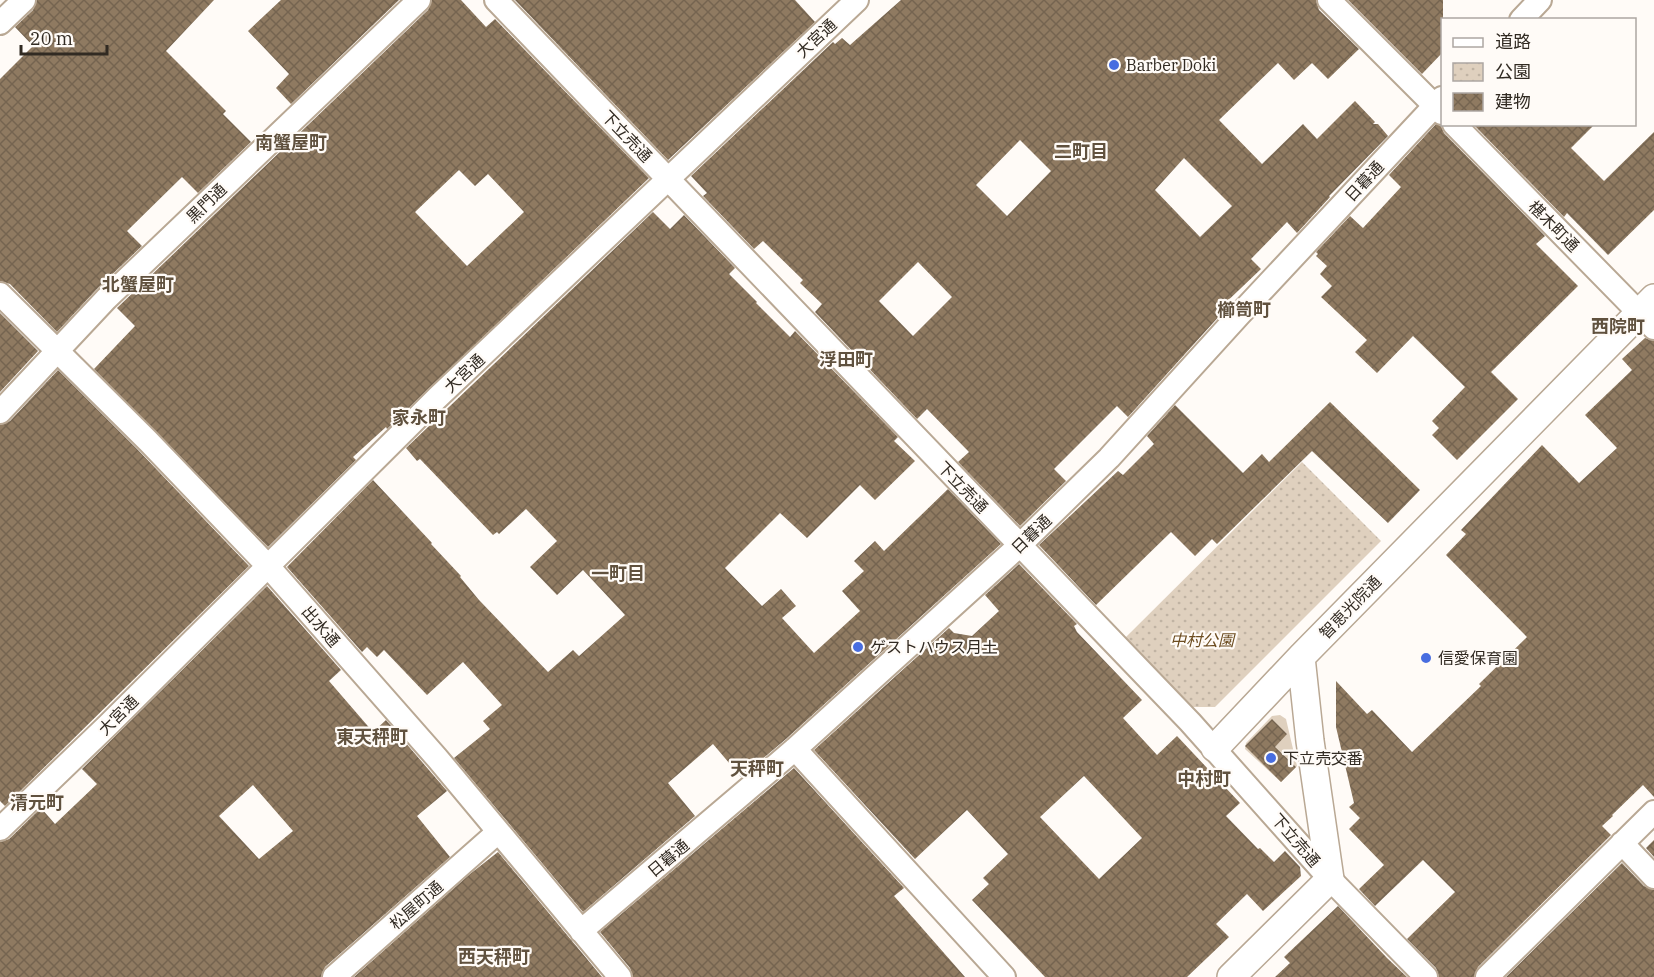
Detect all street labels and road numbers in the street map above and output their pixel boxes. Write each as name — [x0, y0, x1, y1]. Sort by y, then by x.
street label: 大宮通 — [792, 14, 840, 62]
street label: 下立売通 — [598, 106, 656, 166]
street label: 日暮通 — [1340, 157, 1388, 205]
street label: 黒門通 — [182, 179, 230, 227]
street label: 椹木町通 — [1524, 196, 1584, 256]
street label: 大宮通 — [440, 349, 488, 397]
street label: 下立売通 — [934, 457, 992, 517]
street label: 日暮通 — [1007, 510, 1055, 558]
street label: 智恵光院通 — [1315, 571, 1385, 643]
street label: 出水通 — [298, 601, 344, 651]
street label: 大宮通 — [94, 691, 142, 739]
street label: 下立売通 — [1267, 809, 1325, 871]
street label: 日暮通 — [643, 835, 693, 881]
street label: 松屋町通 — [385, 876, 447, 934]

